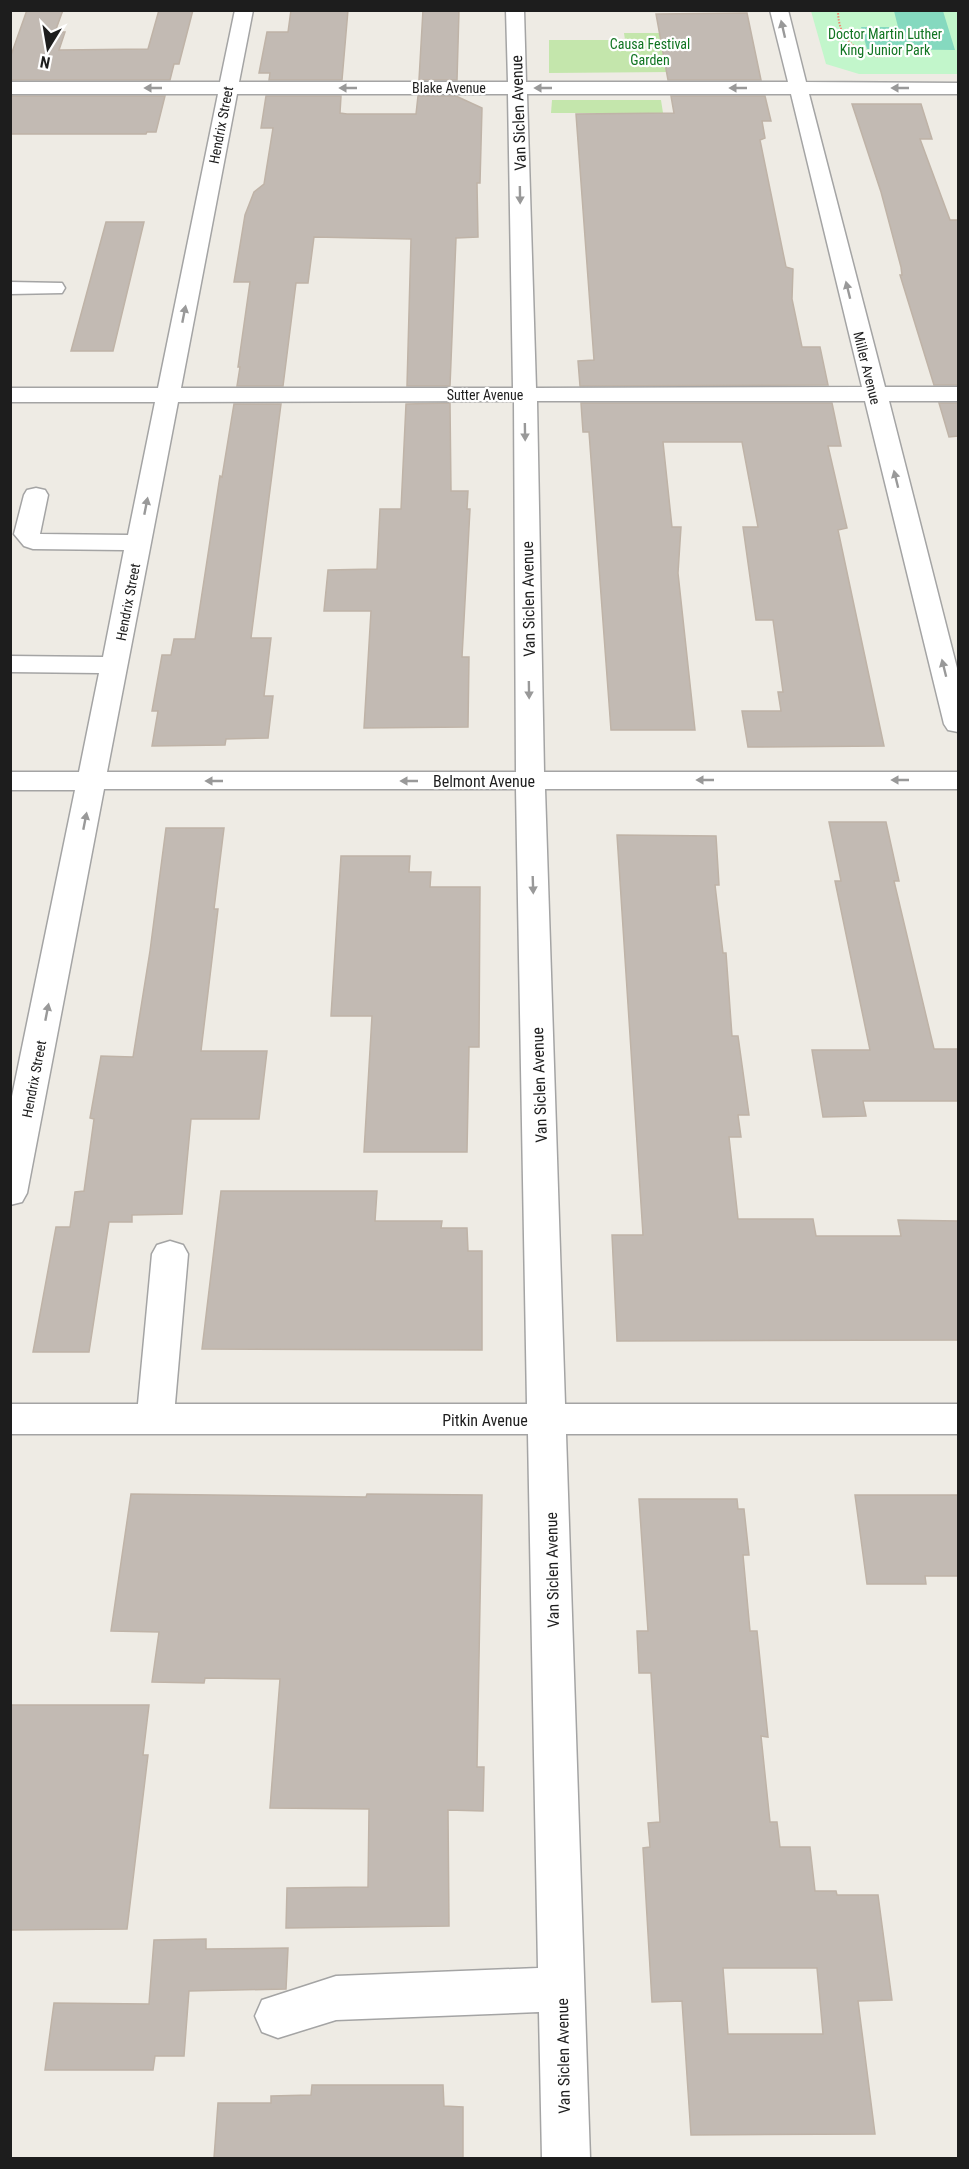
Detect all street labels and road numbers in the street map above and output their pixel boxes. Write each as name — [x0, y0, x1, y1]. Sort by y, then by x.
street label: Van Siclen Avenue — [507, 55, 530, 171]
street label: Blake Avenue — [412, 80, 486, 96]
street label: Hendrix Street — [206, 85, 236, 165]
street label: Miller Avenue — [850, 330, 884, 407]
street label: Sutter Avenue — [447, 387, 524, 403]
street label: Van Siclen Avenue — [518, 541, 539, 657]
street label: Hendrix Street — [113, 562, 143, 642]
street label: Belmont Avenue — [433, 772, 535, 791]
street label: Van Siclen Avenue — [528, 1027, 551, 1143]
street label: Hendrix Street — [19, 1039, 49, 1119]
street label: Pitkin Avenue — [442, 1411, 528, 1430]
street label: Van Siclen Avenue — [542, 1512, 563, 1628]
street label: Van Siclen Avenue — [553, 1998, 574, 2114]

